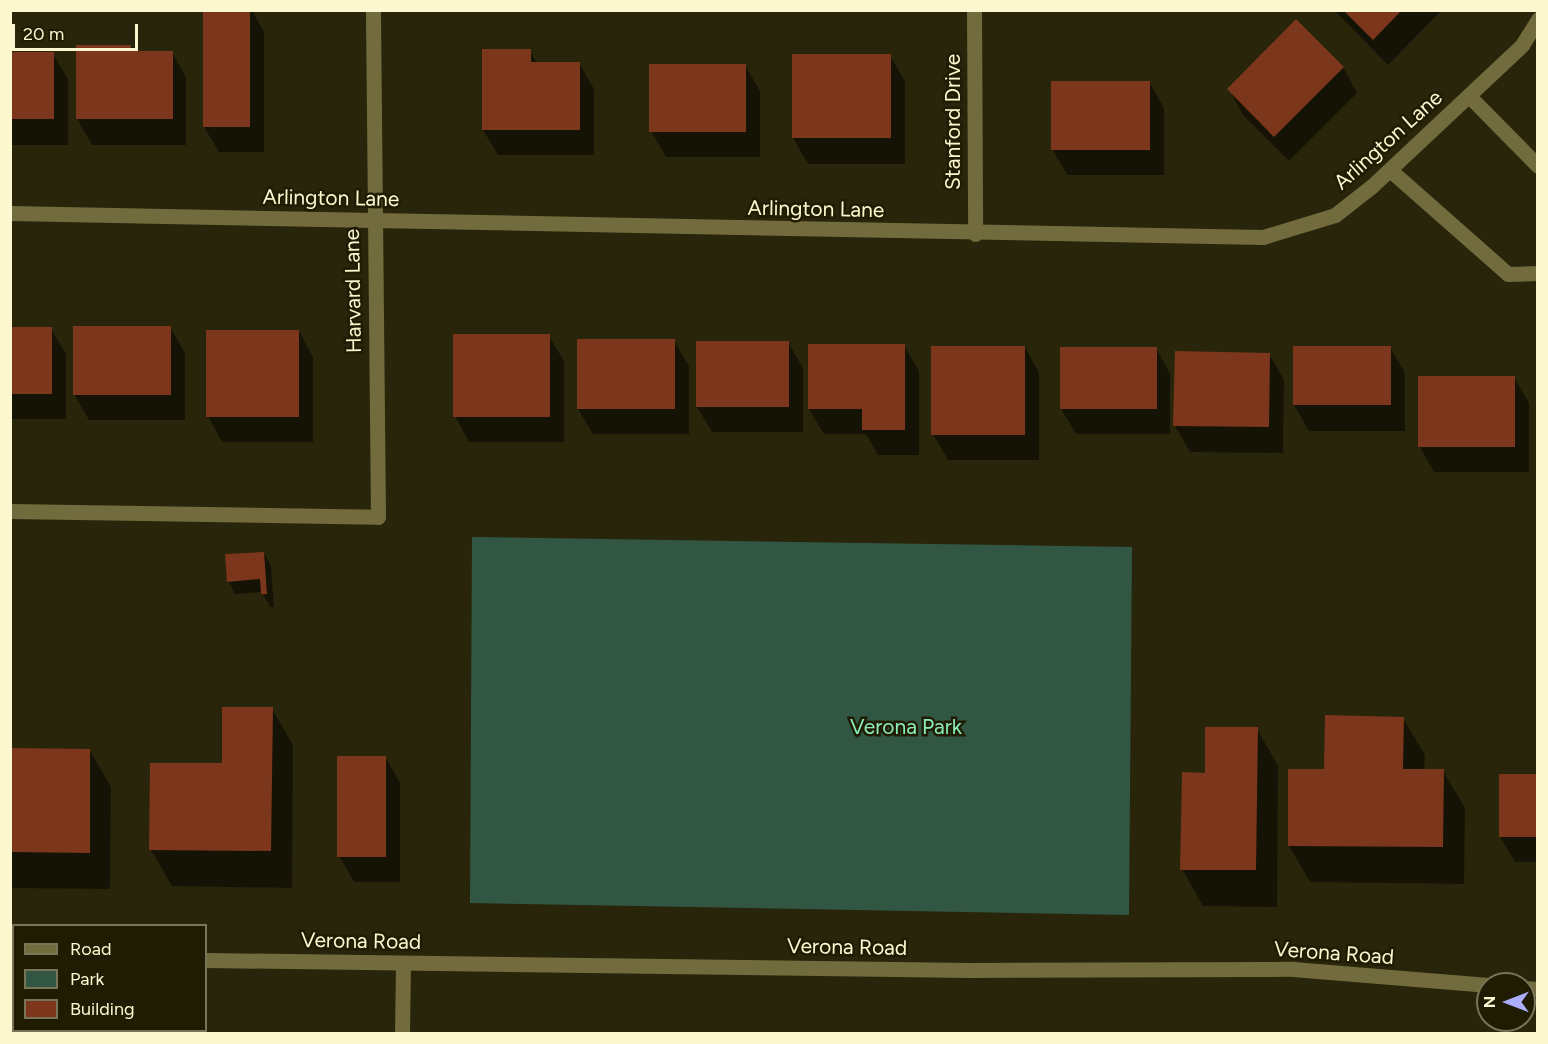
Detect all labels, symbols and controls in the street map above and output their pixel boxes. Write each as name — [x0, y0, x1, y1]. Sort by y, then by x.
scale bar — [15, 12, 141, 50]
text: 20 m — [23, 23, 64, 45]
street label: Stanford Drive — [940, 54, 966, 190]
street label: Arlington Lane — [1329, 85, 1447, 195]
street label: Arlington Lane — [262, 184, 400, 212]
street label: Arlington Lane — [747, 195, 885, 223]
street label: Harvard Lane — [339, 229, 367, 353]
park label: Verona Park — [850, 714, 962, 740]
legend — [12, 924, 207, 1032]
street label: Verona Road — [301, 927, 421, 955]
street label: Verona Road — [787, 933, 907, 961]
street label: Verona Road — [1273, 936, 1395, 970]
text: Road — [70, 938, 111, 960]
text: Park — [70, 968, 104, 990]
north arrow — [1476, 972, 1536, 1032]
text: N — [1480, 996, 1499, 1008]
text: Building — [70, 998, 135, 1020]

